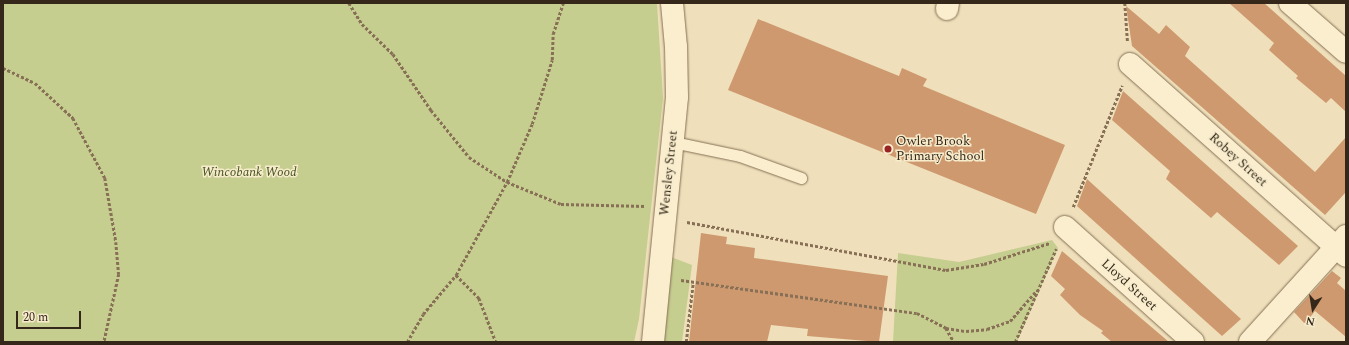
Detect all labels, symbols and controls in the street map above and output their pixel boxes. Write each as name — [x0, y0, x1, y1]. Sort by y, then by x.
street label: Wensley Street — [657, 130, 681, 216]
street label: Robey Street — [1206, 130, 1270, 190]
place label: Owler Brook Primary School — [896, 134, 984, 165]
marker: Owler Brook Primary School — [883, 144, 893, 154]
park label: Wincobank Wood — [201, 164, 297, 180]
street label: Lloyd Street — [1098, 256, 1160, 314]
north arrow — [1293, 289, 1333, 329]
scale bar — [18, 303, 83, 329]
text: 20 m — [23, 308, 48, 327]
text: N — [1304, 312, 1317, 330]

